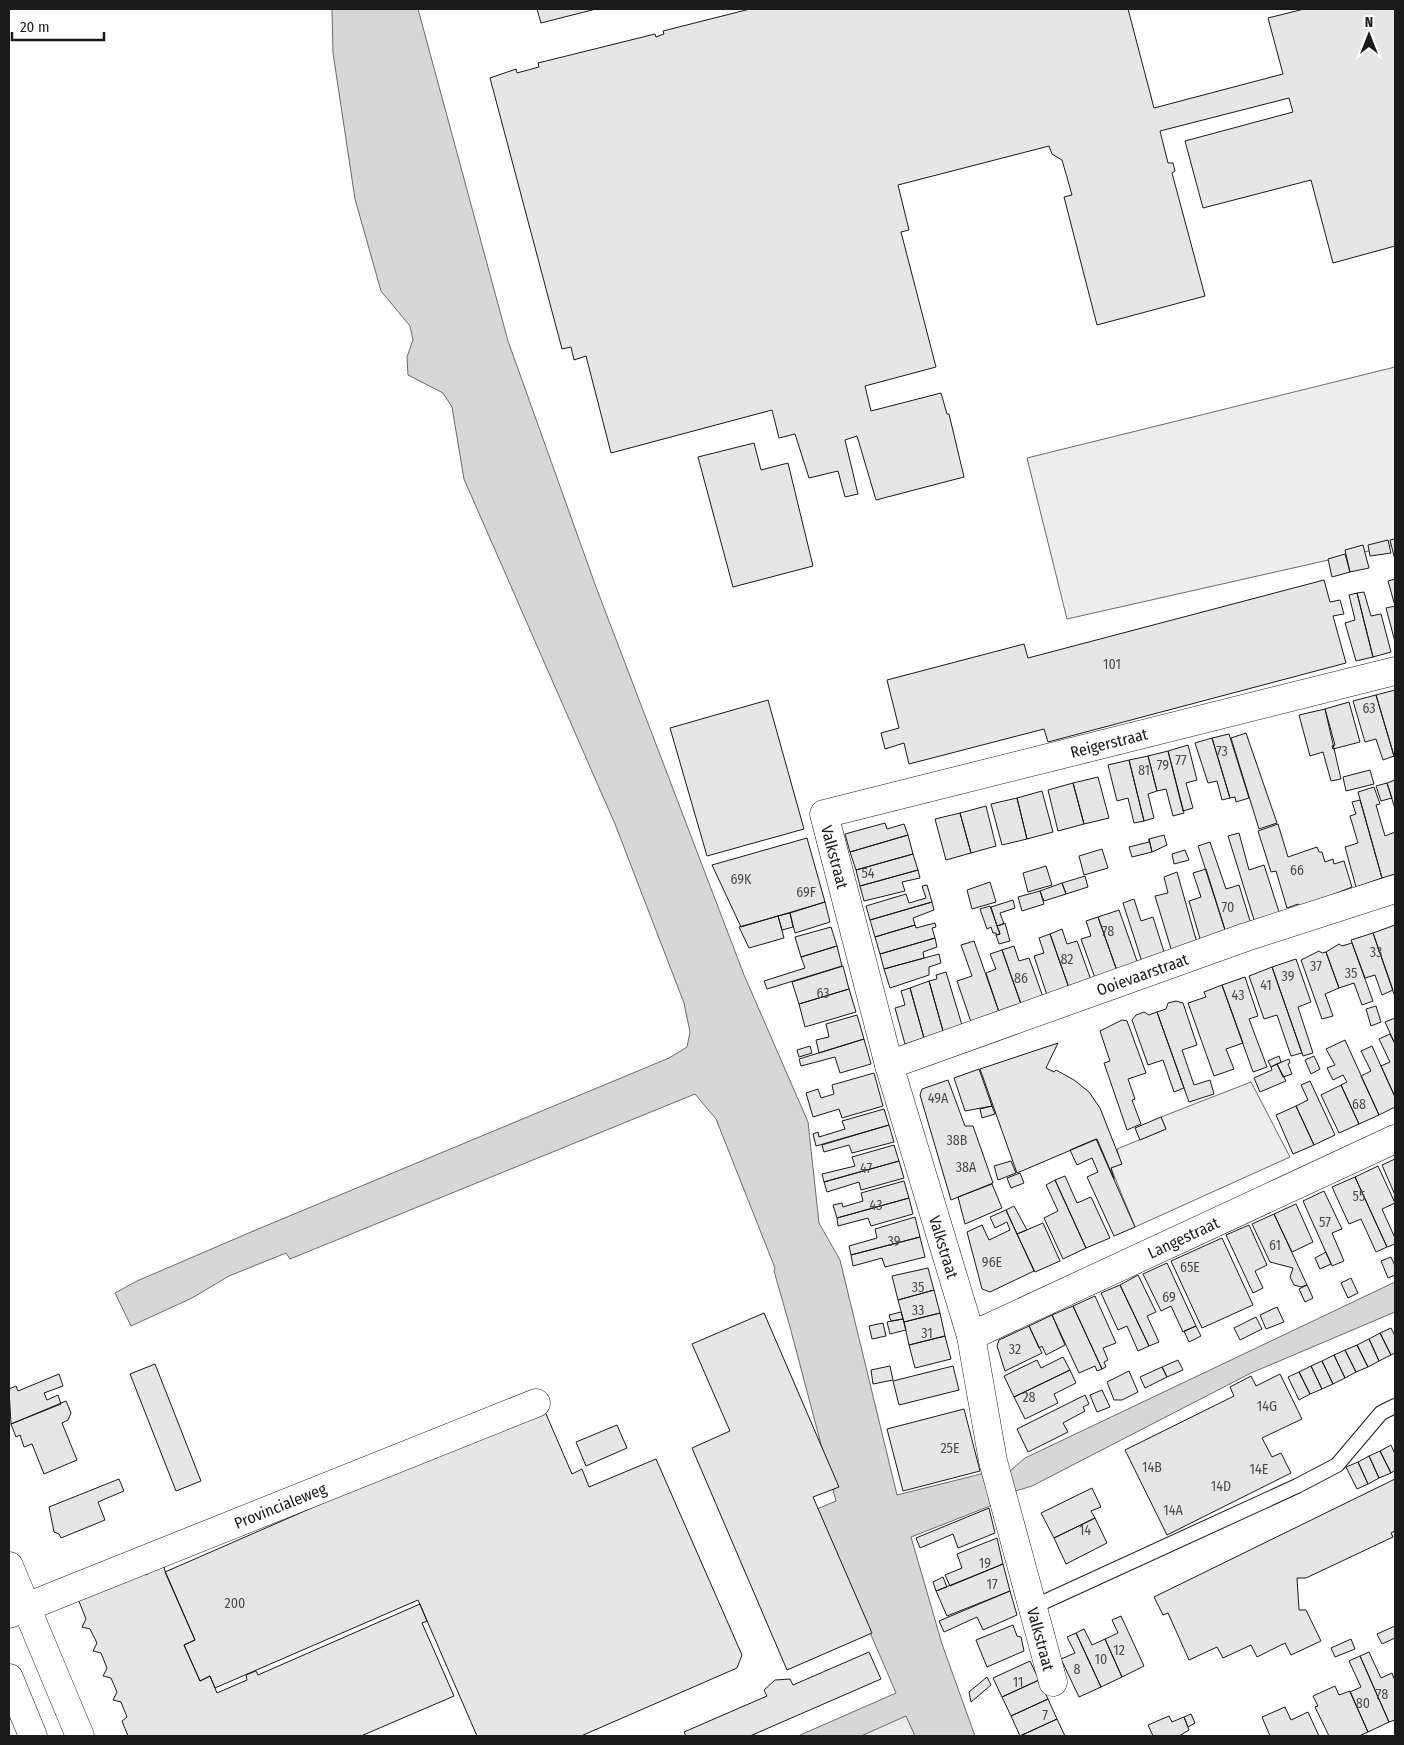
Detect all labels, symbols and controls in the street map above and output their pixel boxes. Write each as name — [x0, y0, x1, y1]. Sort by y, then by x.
scale bar — [12, 10, 105, 42]
north arrow — [1344, 10, 1394, 60]
text: N — [1365, 14, 1373, 31]
text: 20 m — [20, 18, 50, 36]
house number: 101 — [1103, 656, 1121, 673]
house number: 63 — [1362, 700, 1376, 717]
street label: Reigerstraat — [1068, 724, 1150, 762]
house number: 73 — [1216, 743, 1228, 760]
house number: 77 — [1175, 752, 1187, 769]
house number: 79 — [1157, 757, 1169, 774]
house number: 81 — [1138, 762, 1150, 779]
street label: Valkstraat — [817, 823, 852, 892]
house number: 66 — [1290, 862, 1304, 879]
house number: 54 — [861, 865, 875, 882]
house number: 69K — [731, 871, 752, 888]
house number: 69F — [796, 884, 816, 901]
house number: 70 — [1222, 899, 1234, 916]
house number: 78 — [1102, 923, 1114, 940]
house number: 33 — [1370, 944, 1382, 961]
street label: Ooievaarstraat — [1094, 949, 1192, 1000]
house number: 82 — [1060, 951, 1074, 968]
house number: 37 — [1310, 958, 1322, 975]
house number: 35 — [1345, 965, 1357, 982]
house number: 39 — [1282, 968, 1295, 985]
house number: 86 — [1014, 970, 1028, 987]
house number: 41 — [1260, 977, 1272, 994]
house number: 63 — [816, 985, 830, 1002]
house number: 43 — [1232, 987, 1244, 1004]
house number: 49A — [928, 1090, 949, 1107]
house number: 68 — [1352, 1096, 1366, 1113]
house number: 38B — [947, 1132, 968, 1149]
house number: 38A — [956, 1159, 977, 1176]
house number: 47 — [860, 1160, 872, 1177]
house number: 55 — [1353, 1188, 1365, 1205]
house number: 43 — [870, 1197, 882, 1214]
street label: Valkstraat — [925, 1213, 962, 1282]
street label: Langestraat — [1145, 1213, 1223, 1263]
house number: 57 — [1319, 1214, 1331, 1231]
house number: 39 — [888, 1233, 901, 1250]
house number: 61 — [1269, 1237, 1281, 1254]
house number: 96E — [982, 1254, 1003, 1271]
house number: 65E — [1180, 1259, 1200, 1276]
house number: 35 — [912, 1279, 924, 1296]
house number: 69 — [1162, 1289, 1176, 1306]
house number: 33 — [912, 1302, 924, 1319]
house number: 31 — [921, 1325, 933, 1342]
house number: 32 — [1009, 1341, 1021, 1358]
house number: 28 — [1022, 1389, 1036, 1406]
house number: 14G — [1257, 1398, 1277, 1415]
house number: 25E — [940, 1440, 960, 1457]
house number: 14B — [1142, 1459, 1162, 1476]
house number: 14E — [1250, 1461, 1269, 1478]
house number: 14D — [1211, 1478, 1231, 1495]
street label: Provincialeweg — [231, 1479, 330, 1533]
house number: 14A — [1163, 1502, 1183, 1519]
house number: 14 — [1079, 1522, 1091, 1539]
house number: 19 — [979, 1555, 991, 1572]
house number: 17 — [986, 1576, 998, 1593]
house number: 200 — [225, 1595, 245, 1612]
street label: Valkstraat — [1023, 1605, 1058, 1674]
house number: 12 — [1113, 1642, 1125, 1659]
house number: 10 — [1095, 1651, 1107, 1668]
house number: 8 — [1074, 1661, 1081, 1678]
house number: 11 — [1013, 1674, 1023, 1691]
house number: 78 — [1376, 1686, 1388, 1703]
house number: 80 — [1356, 1695, 1370, 1712]
house number: 7 — [1042, 1707, 1048, 1724]

